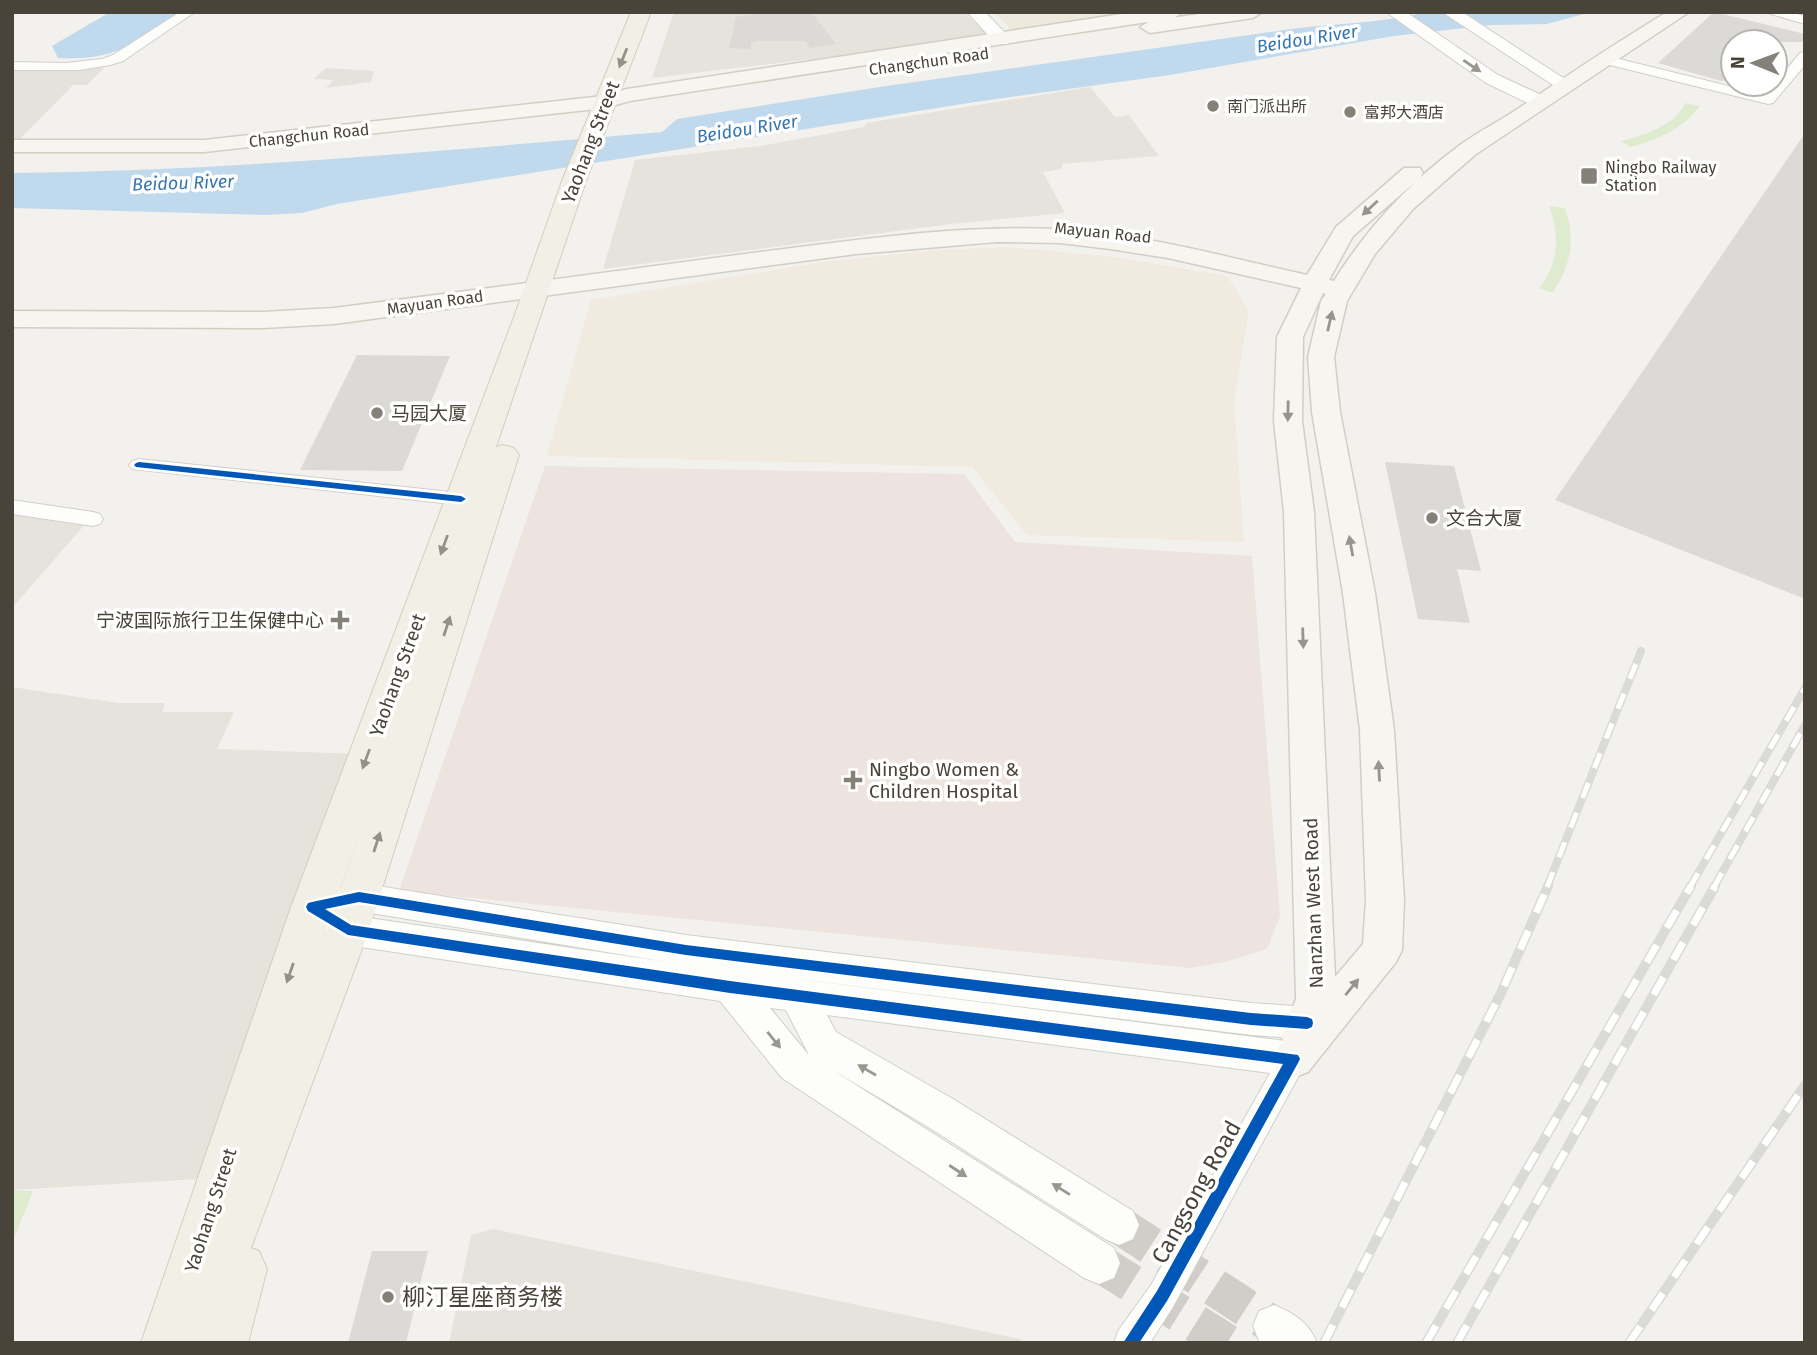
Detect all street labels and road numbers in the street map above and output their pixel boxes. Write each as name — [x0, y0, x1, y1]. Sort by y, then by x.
street label: Changchun Road — [868, 44, 990, 79]
street label: Yaohang Street — [557, 78, 624, 207]
street label: Changchun Road — [248, 120, 370, 151]
street label: Mayuan Road — [1054, 218, 1152, 247]
street label: Mayuan Road — [386, 286, 485, 319]
street label: Yaohang Street — [365, 610, 430, 740]
street label: Nanzhan West Road — [1299, 817, 1328, 989]
street label: Cangsong Road — [1145, 1116, 1247, 1268]
street label: Yaohang Street — [180, 1145, 241, 1275]

